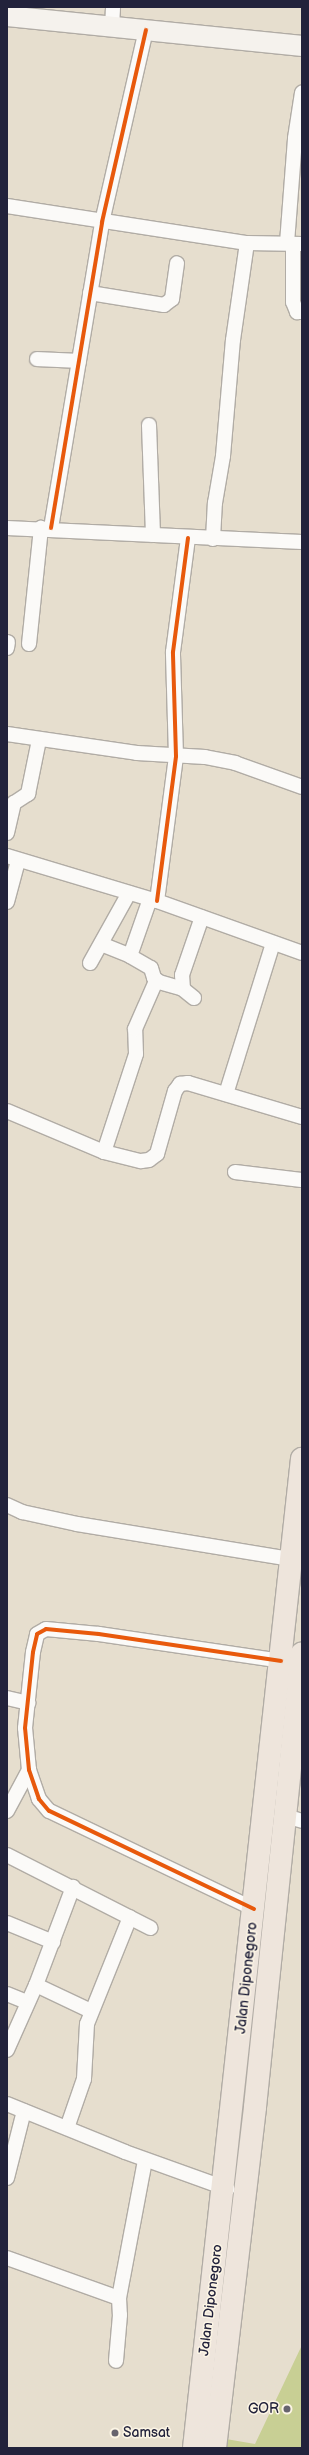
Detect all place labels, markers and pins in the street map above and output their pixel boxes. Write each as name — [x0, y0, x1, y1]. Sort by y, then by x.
place label: GOR — [248, 2401, 279, 2417]
marker: GOR — [282, 2404, 292, 2414]
place label: Samsat — [123, 2425, 170, 2441]
marker: Samsat — [110, 2428, 120, 2438]

